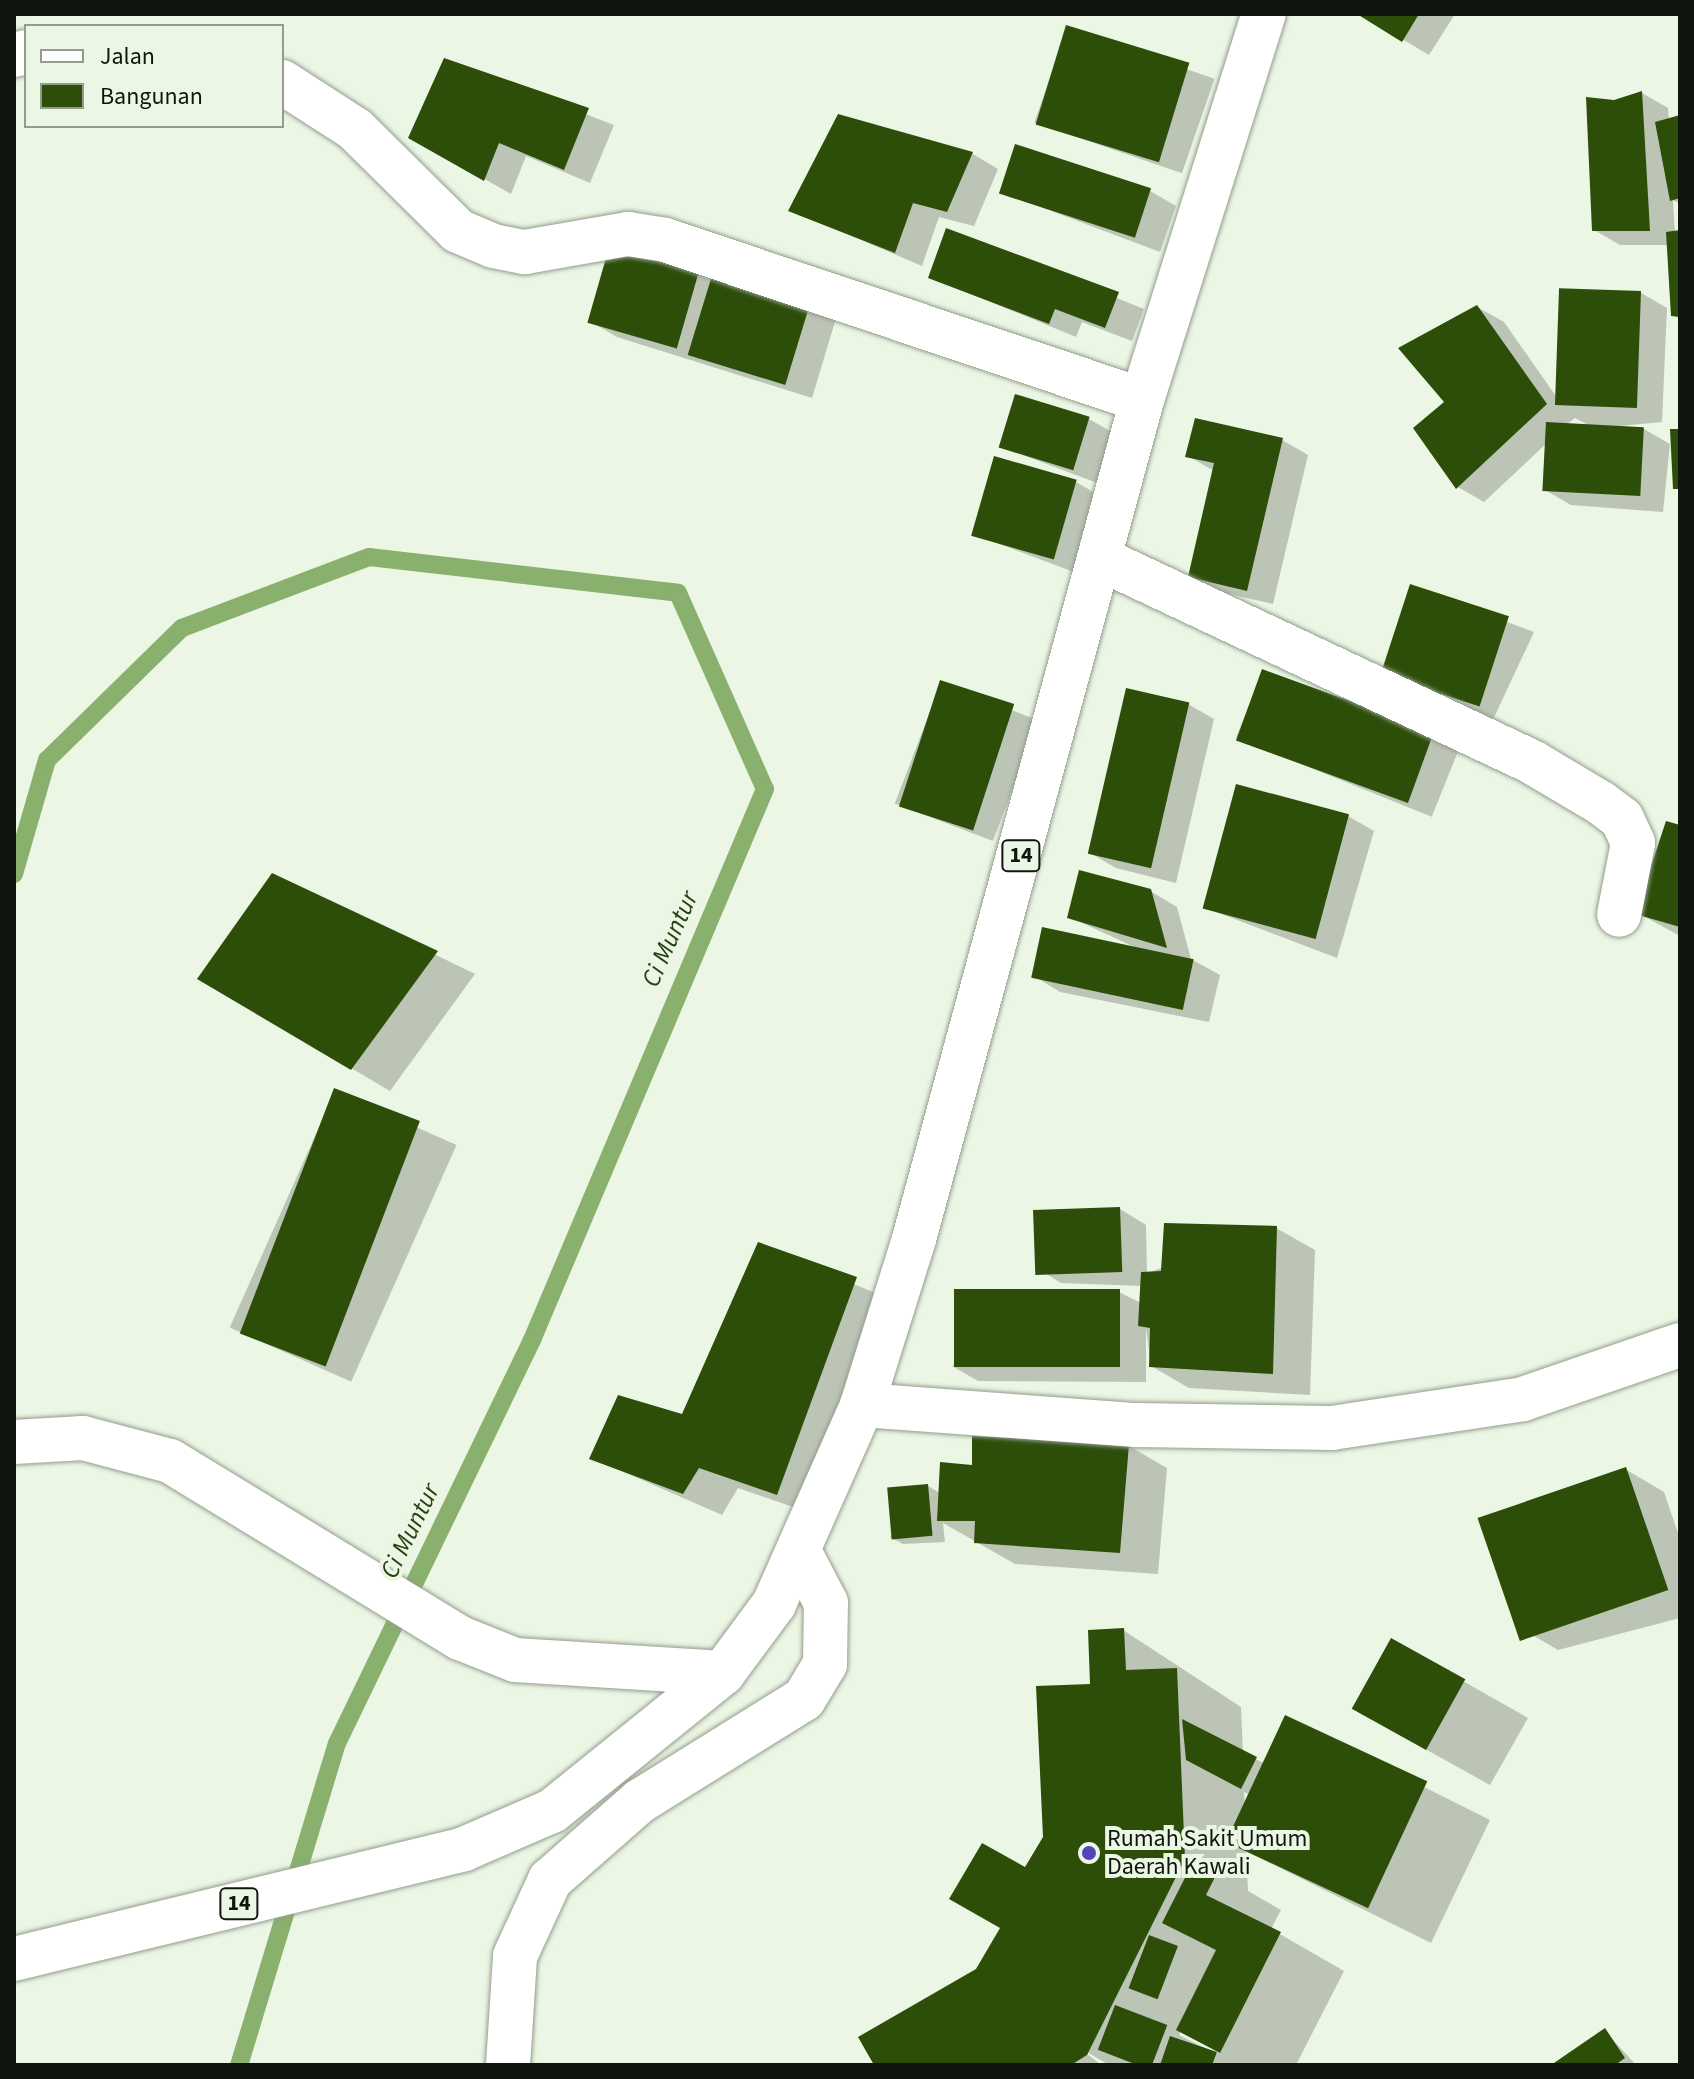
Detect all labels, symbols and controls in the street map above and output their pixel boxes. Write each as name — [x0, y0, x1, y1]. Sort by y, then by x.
legend — [24, 24, 284, 128]
text: Jalan — [100, 39, 155, 74]
text: Bangunan — [100, 79, 203, 114]
road number: 14 — [1001, 838, 1041, 874]
water label: Ci Muntur — [635, 886, 705, 992]
water label: Ci Muntur — [374, 1478, 446, 1584]
place label: Rumah Sakit Umum Daerah Kawali — [1107, 1825, 1307, 1881]
marker: Rumah Sakit Umum Daerah Kawali — [1078, 1842, 1100, 1864]
road number: 14 — [219, 1886, 259, 1922]

